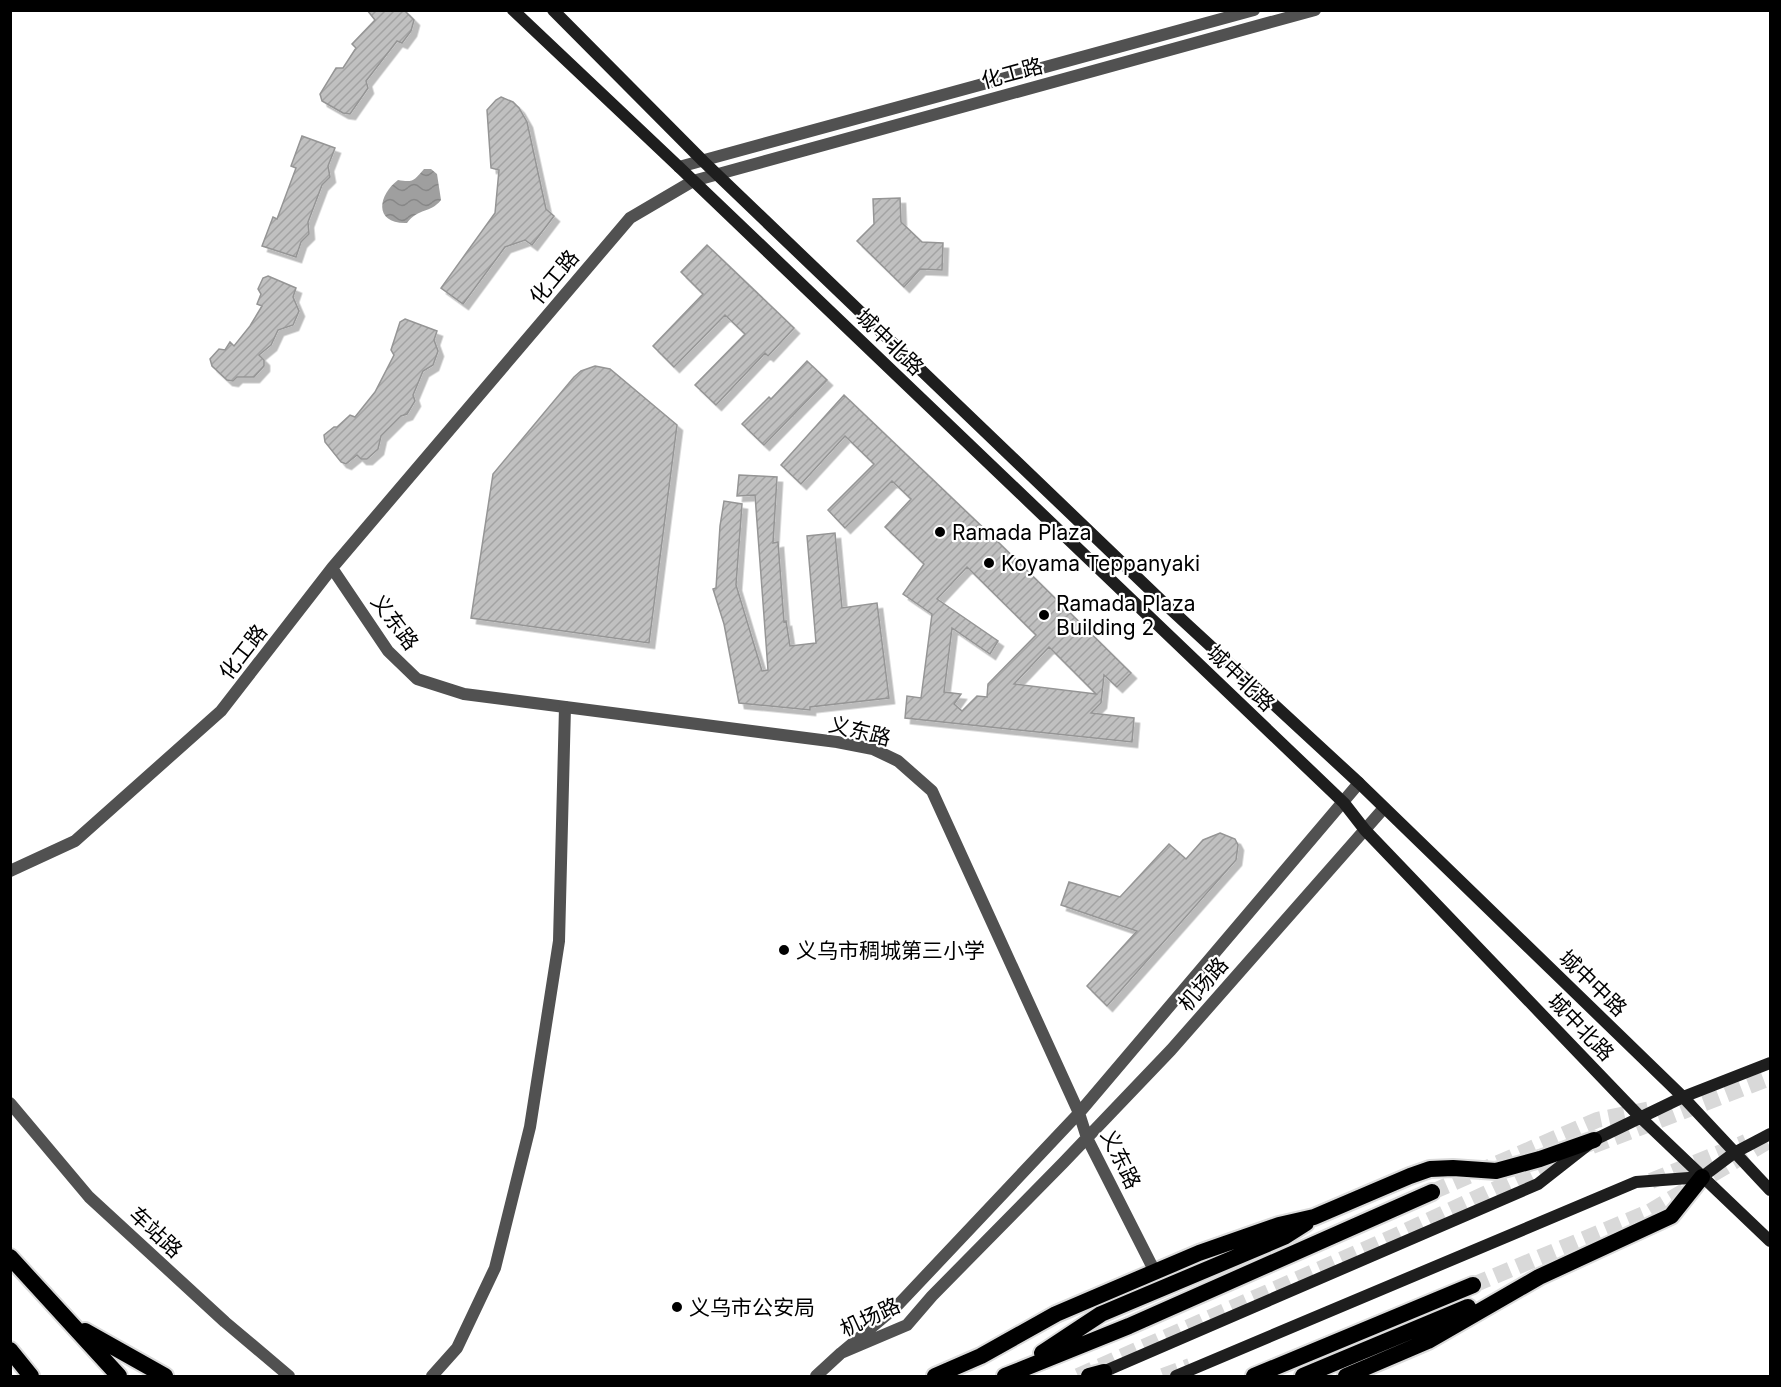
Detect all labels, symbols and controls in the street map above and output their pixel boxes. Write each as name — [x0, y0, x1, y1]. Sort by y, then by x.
street label: 化工路 — [978, 53, 1046, 93]
street label: 化工路 — [524, 245, 584, 309]
street label: 城中北路 — [851, 304, 929, 380]
place label: Ramada Plaza — [952, 520, 1092, 545]
marker: Ramada Plaza — [933, 525, 947, 539]
place label: Koyama Teppanyaki — [1001, 551, 1200, 576]
marker: Koyama Teppanyaki — [982, 556, 996, 570]
street label: 义东路 — [366, 589, 424, 655]
place label: Ramada Plaza Building 2 — [1056, 591, 1196, 640]
marker: Ramada Plaza Building 2 — [1037, 608, 1051, 622]
street label: 化工路 — [214, 619, 272, 685]
street label: 城中北路 — [1202, 640, 1280, 716]
street label: 义东路 — [826, 711, 894, 751]
place label: 义乌市稠城第三小学 — [796, 938, 985, 963]
marker: 义乌市稠城第三小学 — [777, 943, 791, 957]
street label: 城中中路 — [1554, 945, 1632, 1021]
street label: 机场路 — [1173, 952, 1233, 1016]
street label: 城中北路 — [1543, 988, 1619, 1066]
street label: 义东路 — [1096, 1125, 1146, 1193]
street label: 车站路 — [124, 1201, 188, 1263]
street label: 机场路 — [836, 1292, 904, 1342]
place label: 义乌市公安局 — [689, 1295, 815, 1320]
marker: 义乌市公安局 — [670, 1300, 684, 1314]

